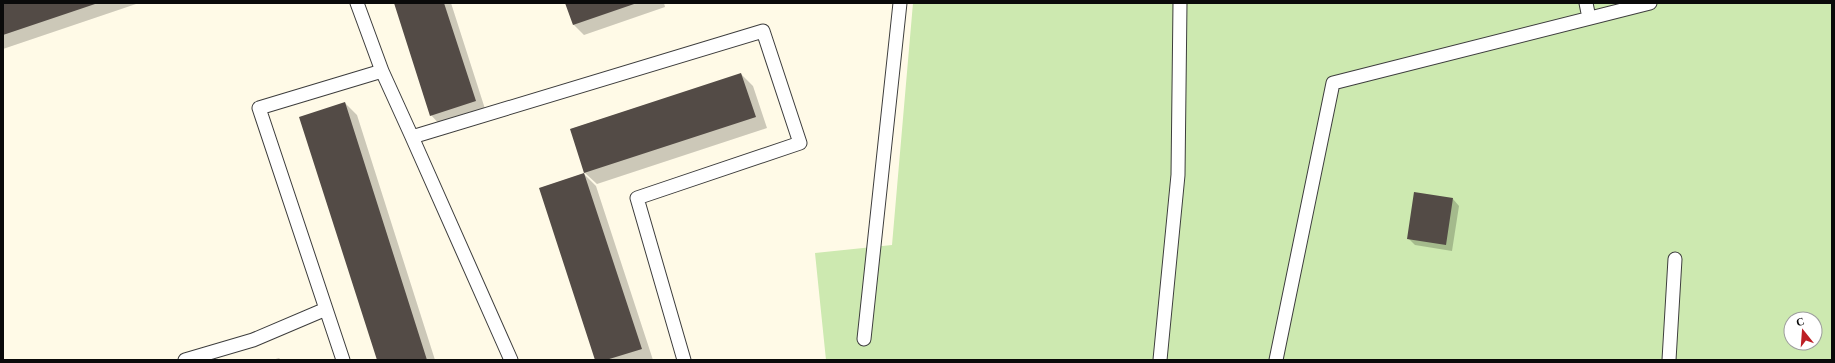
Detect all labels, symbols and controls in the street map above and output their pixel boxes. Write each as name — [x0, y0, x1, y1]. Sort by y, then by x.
north arrow — [1783, 311, 1823, 351]
text: С — [1795, 315, 1806, 328]

